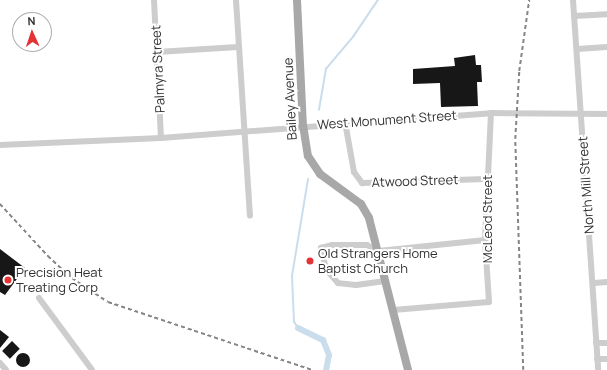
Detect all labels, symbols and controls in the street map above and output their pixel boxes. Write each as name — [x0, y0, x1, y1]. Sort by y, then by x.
north arrow — [12, 12, 52, 52]
text: N — [27, 13, 36, 28]
street label: Palmyra Street — [148, 25, 168, 113]
street label: Bailey Avenue — [280, 57, 300, 141]
street label: West Monument Street — [317, 107, 457, 133]
street label: North Mill Street — [575, 136, 597, 234]
street label: Atwood Street — [371, 172, 459, 190]
street label: McLeod Street — [479, 175, 495, 263]
place label: Old Strangers Home Baptist Church — [318, 246, 438, 277]
marker: Old Strangers Home Baptist Church — [305, 256, 315, 266]
place label: Precision Heat Treating Corp — [16, 265, 103, 296]
marker: Precision Heat Treating Corp — [3, 275, 13, 285]

